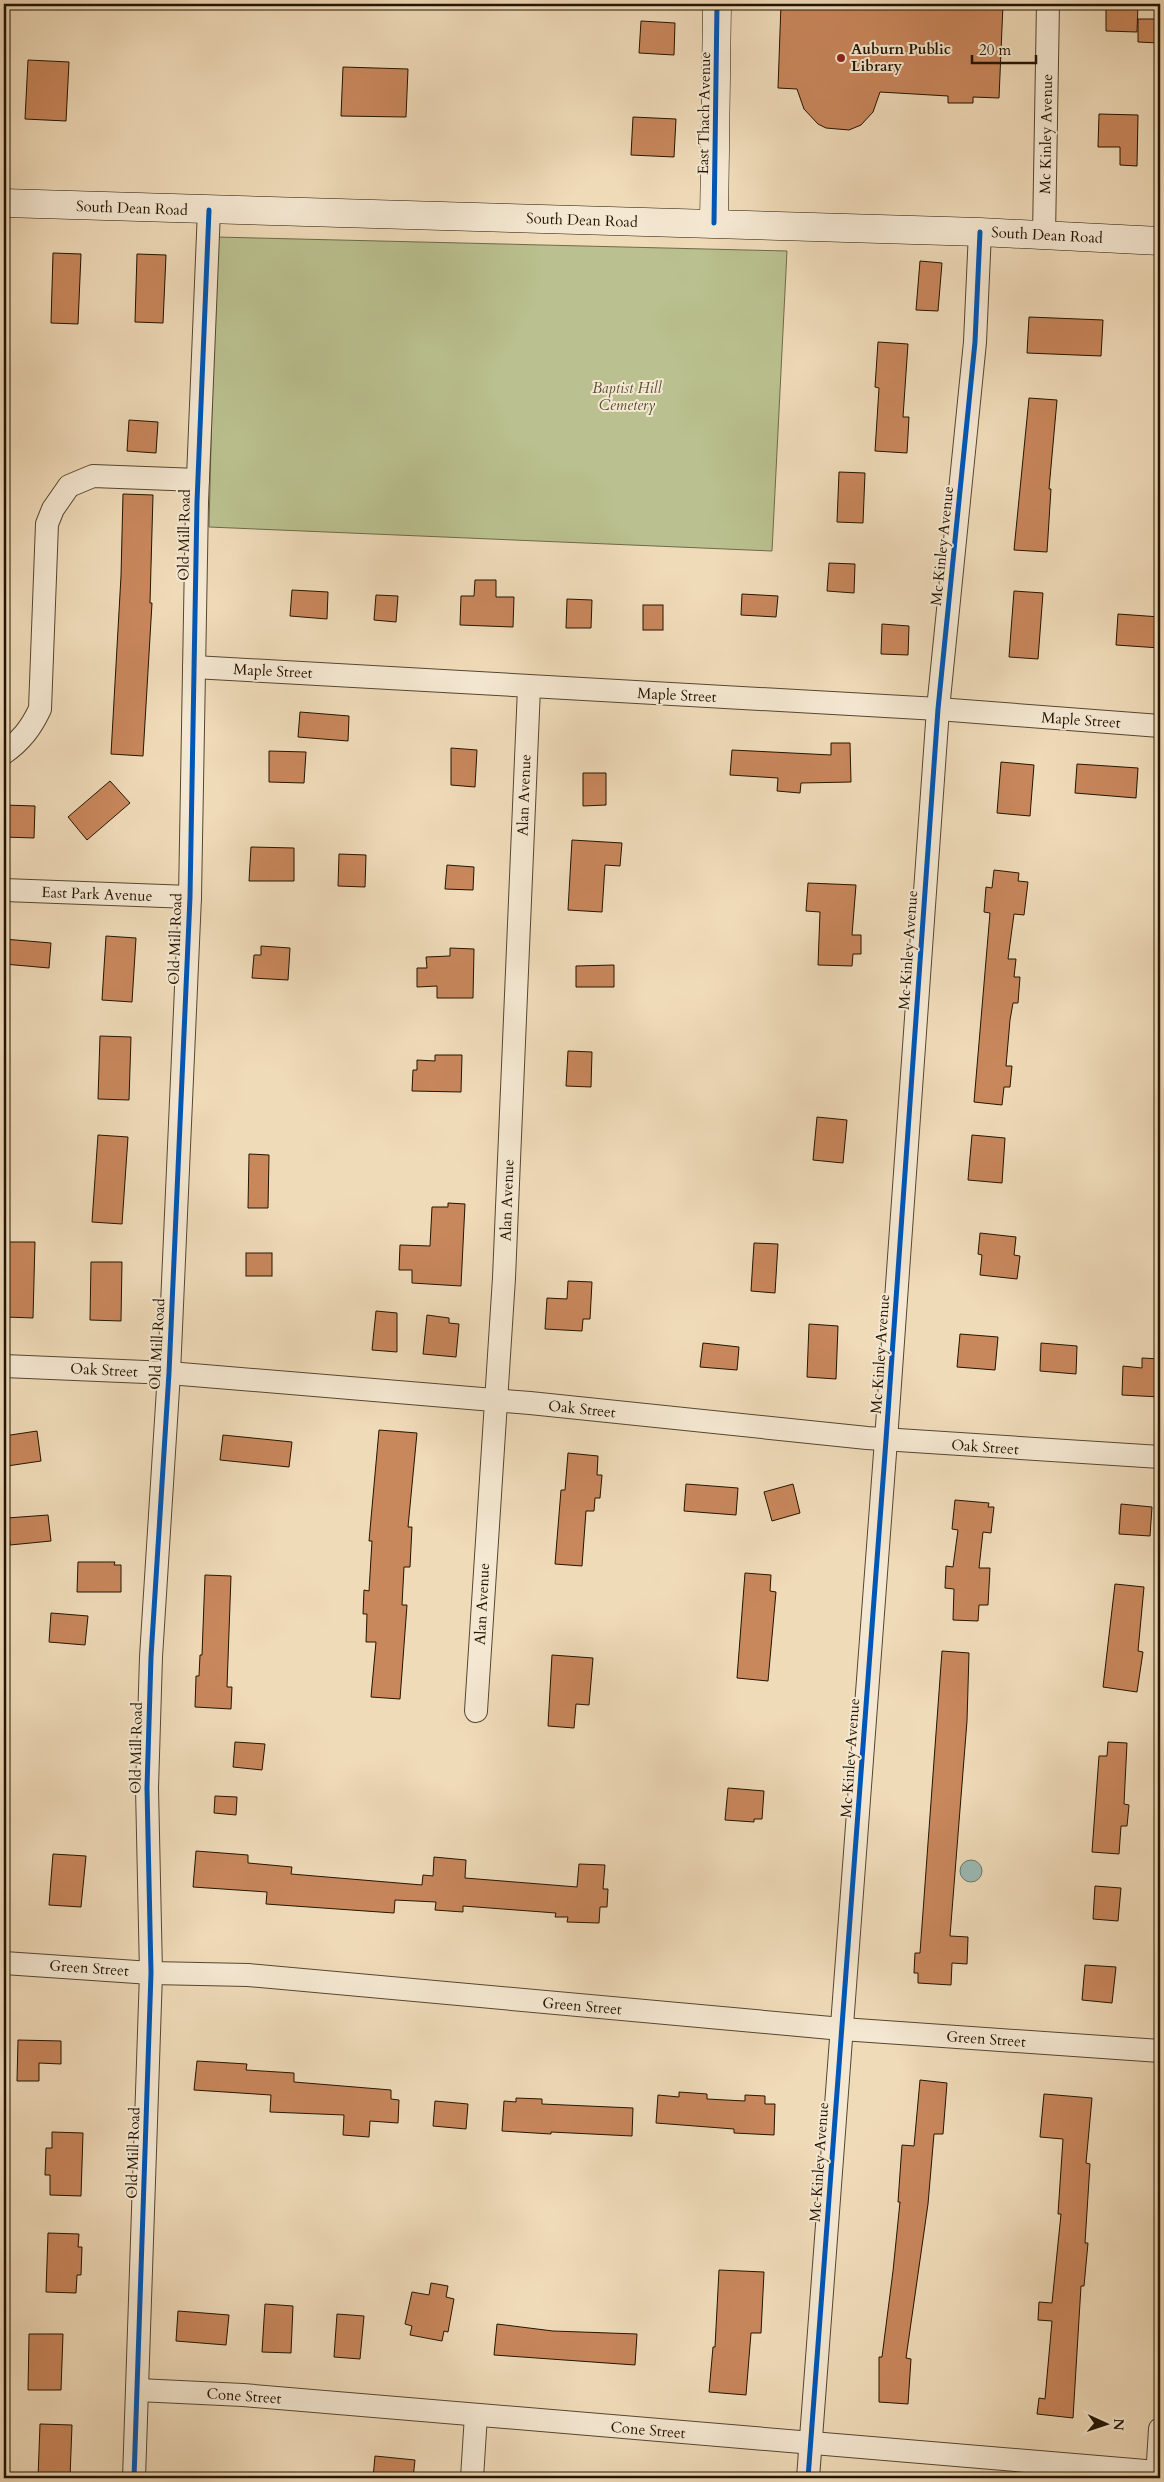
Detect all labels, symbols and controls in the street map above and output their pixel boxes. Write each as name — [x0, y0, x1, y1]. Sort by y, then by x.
scale bar — [972, 32, 1035, 64]
place label: Auburn Public Library — [851, 39, 951, 76]
text: 20 m — [979, 40, 1011, 60]
street label: East Thach Avenue — [693, 51, 715, 175]
marker: Auburn Public Library — [835, 52, 847, 64]
street label: Mc Kinley Avenue — [1035, 74, 1057, 194]
street label: South Dean Road — [76, 196, 188, 220]
street label: South Dean Road — [526, 208, 638, 232]
street label: South Dean Road — [991, 222, 1103, 248]
park label: Baptist Hill Cemetery — [592, 378, 663, 415]
street label: Mc Kinley Avenue — [926, 485, 958, 607]
street label: Old Mill Road — [173, 489, 195, 581]
street label: Maple Street — [233, 659, 313, 683]
street label: Maple Street — [637, 683, 717, 707]
street label: Maple Street — [1041, 707, 1122, 733]
street label: Alan Avenue — [513, 753, 535, 836]
street label: East Park Avenue — [41, 882, 153, 906]
street label: Mc Kinley Avenue — [894, 889, 922, 1011]
street label: Old Mill Road — [163, 893, 187, 985]
street label: Alan Avenue — [496, 1158, 518, 1241]
street label: Mc Kinley Avenue — [866, 1293, 894, 1415]
street label: Old Mill Road — [145, 1298, 169, 1390]
street label: Oak Street — [70, 1358, 139, 1382]
street label: Oak Street — [547, 1396, 617, 1423]
street label: Oak Street — [951, 1435, 1020, 1459]
street label: Alan Avenue — [470, 1562, 494, 1646]
street label: Mc Kinley Avenue — [836, 1697, 864, 1819]
street label: Old Mill Road — [125, 1702, 147, 1794]
street label: Green Street — [49, 1955, 130, 1981]
street label: Green Street — [541, 1993, 623, 2019]
street label: Green Street — [946, 2026, 1027, 2052]
street label: Mc Kinley Avenue — [805, 2101, 833, 2223]
street label: Old Mill Road — [121, 2107, 145, 2199]
street label: Cone Street — [206, 2383, 282, 2409]
north arrow — [1082, 2400, 1132, 2450]
street label: Cone Street — [610, 2417, 687, 2443]
text: N — [1109, 2418, 1128, 2431]

